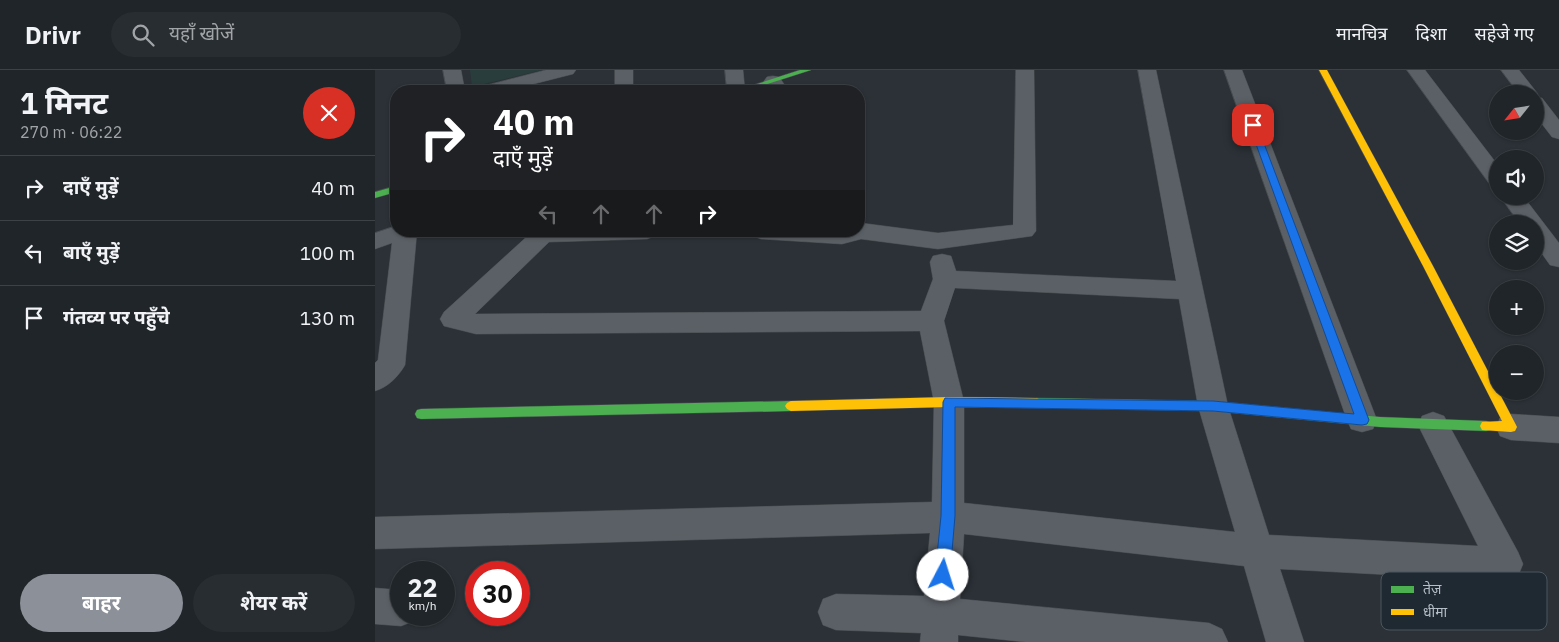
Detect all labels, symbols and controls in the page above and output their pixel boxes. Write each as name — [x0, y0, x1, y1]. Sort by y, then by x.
search box — [111, 12, 461, 57]
text: Drivr — [25, 19, 81, 51]
icon: search — [129, 21, 157, 49]
text: यहाँ खोजें — [169, 21, 234, 45]
text: मानचित्र — [1336, 22, 1387, 45]
text: दिशा — [1415, 22, 1447, 45]
text: सहेजे गए — [1475, 22, 1534, 45]
text: 1 मिनट — [20, 83, 108, 122]
north arrow — [1489, 85, 1544, 140]
map controls — [1489, 85, 1544, 400]
button: close — [303, 87, 355, 139]
text: 40 m — [493, 99, 575, 145]
pin — [1232, 104, 1274, 146]
icon: right — [410, 105, 475, 170]
icon: arrive — [1239, 111, 1267, 139]
text: 270 m · 06:22 — [20, 122, 122, 142]
text: दाएँ मुड़ें — [493, 143, 553, 172]
button: sound — [1489, 150, 1544, 205]
icon: right — [20, 174, 48, 202]
text: दाएँ मुड़ें — [63, 175, 119, 199]
text: 40 m — [311, 176, 355, 200]
icon: left — [534, 200, 562, 228]
icon: ahead — [587, 200, 615, 228]
icon: ahead — [640, 200, 668, 228]
icon: right — [693, 200, 721, 228]
button: layers — [1489, 215, 1544, 270]
icon: left — [20, 239, 48, 267]
text: बाएँ मुड़ें — [63, 240, 120, 264]
text: 100 m — [300, 241, 355, 265]
button: + — [1489, 280, 1544, 335]
icon: arrive — [20, 304, 48, 332]
text: गंतव्य पर पहुँचे — [63, 305, 170, 329]
text: 130 m — [300, 306, 355, 330]
button: − — [1489, 345, 1544, 400]
position arrow — [916, 548, 968, 600]
speed limit sign: 30 — [465, 561, 530, 626]
text: 22 — [407, 571, 438, 604]
legend — [1381, 572, 1547, 630]
button: बाहर — [20, 574, 183, 632]
button: शेयर करें — [193, 574, 355, 632]
text: तेज़ — [1423, 580, 1442, 598]
text: km/h — [408, 598, 437, 613]
text: धीमा — [1423, 603, 1448, 621]

